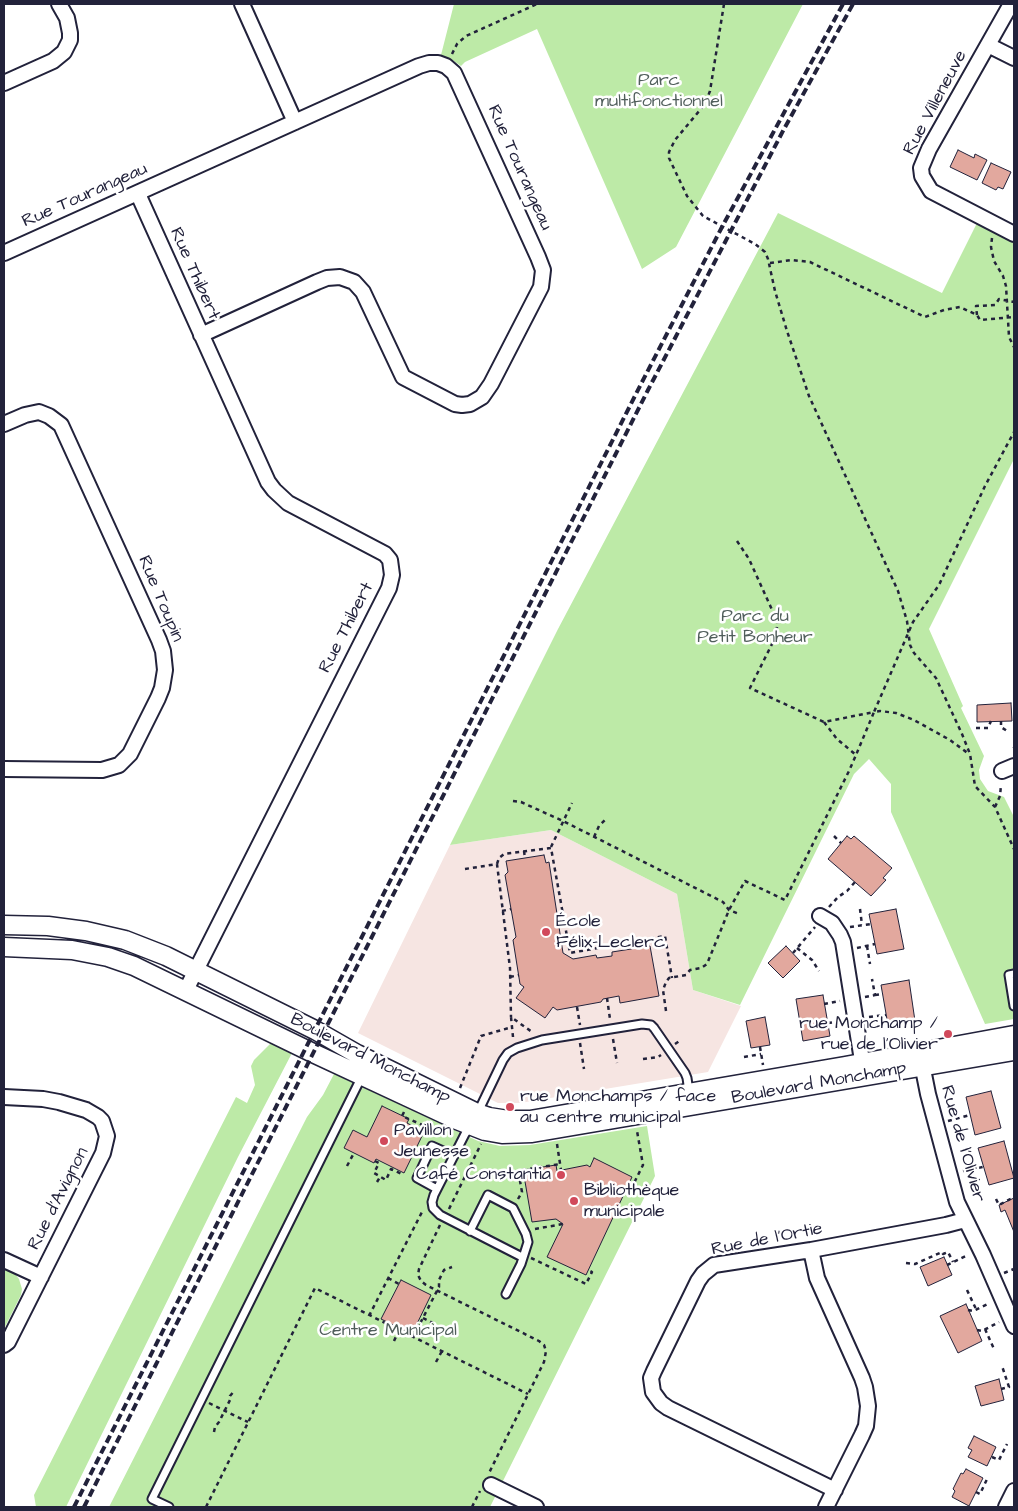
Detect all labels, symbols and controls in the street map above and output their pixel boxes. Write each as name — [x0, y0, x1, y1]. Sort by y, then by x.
street label: Rue Villeneuve — [899, 47, 973, 159]
park label: Parc multifonctionnel — [595, 70, 723, 112]
street label: Rue Tourangeau — [482, 102, 556, 234]
street label: Rue Tourangeau — [19, 159, 151, 233]
street label: Rue Thibert — [164, 224, 224, 324]
street label: Rue Toupin — [132, 553, 188, 645]
street label: Rue Thibert — [315, 579, 379, 677]
park label: Parc du Petit Bonheur — [697, 606, 813, 649]
place label: École Félix-Leclerc — [556, 911, 665, 954]
marker: École Félix-Leclerc — [540, 926, 552, 938]
street label: Boulevard Monchamp — [286, 1009, 454, 1109]
place label: rue Monchamp / rue de l'Olivier — [799, 1013, 938, 1056]
marker: rue Monchamp / rue de l'Olivier — [942, 1028, 954, 1040]
street label: Boulevard Monchamp — [730, 1058, 908, 1110]
street label: Rue de l'Olivier — [935, 1083, 989, 1205]
place label: rue Monchamps / face au centre municipal — [520, 1086, 716, 1128]
marker: rue Monchamps / face au centre municipal — [504, 1101, 516, 1113]
place label: Pavillon Jeunesse — [394, 1120, 469, 1162]
marker: Pavillon Jeunesse — [378, 1135, 390, 1147]
street label: Rue d'Avignon — [24, 1144, 94, 1254]
place label: Café Constantia — [416, 1164, 551, 1186]
marker: Café Constantia — [555, 1169, 567, 1181]
place label: Bibliothèque municipale — [584, 1180, 679, 1222]
marker: Bibliothèque municipale — [568, 1195, 580, 1207]
street label: Rue de l'Ortie — [710, 1219, 824, 1261]
park label: Centre Municipal — [319, 1320, 457, 1342]

